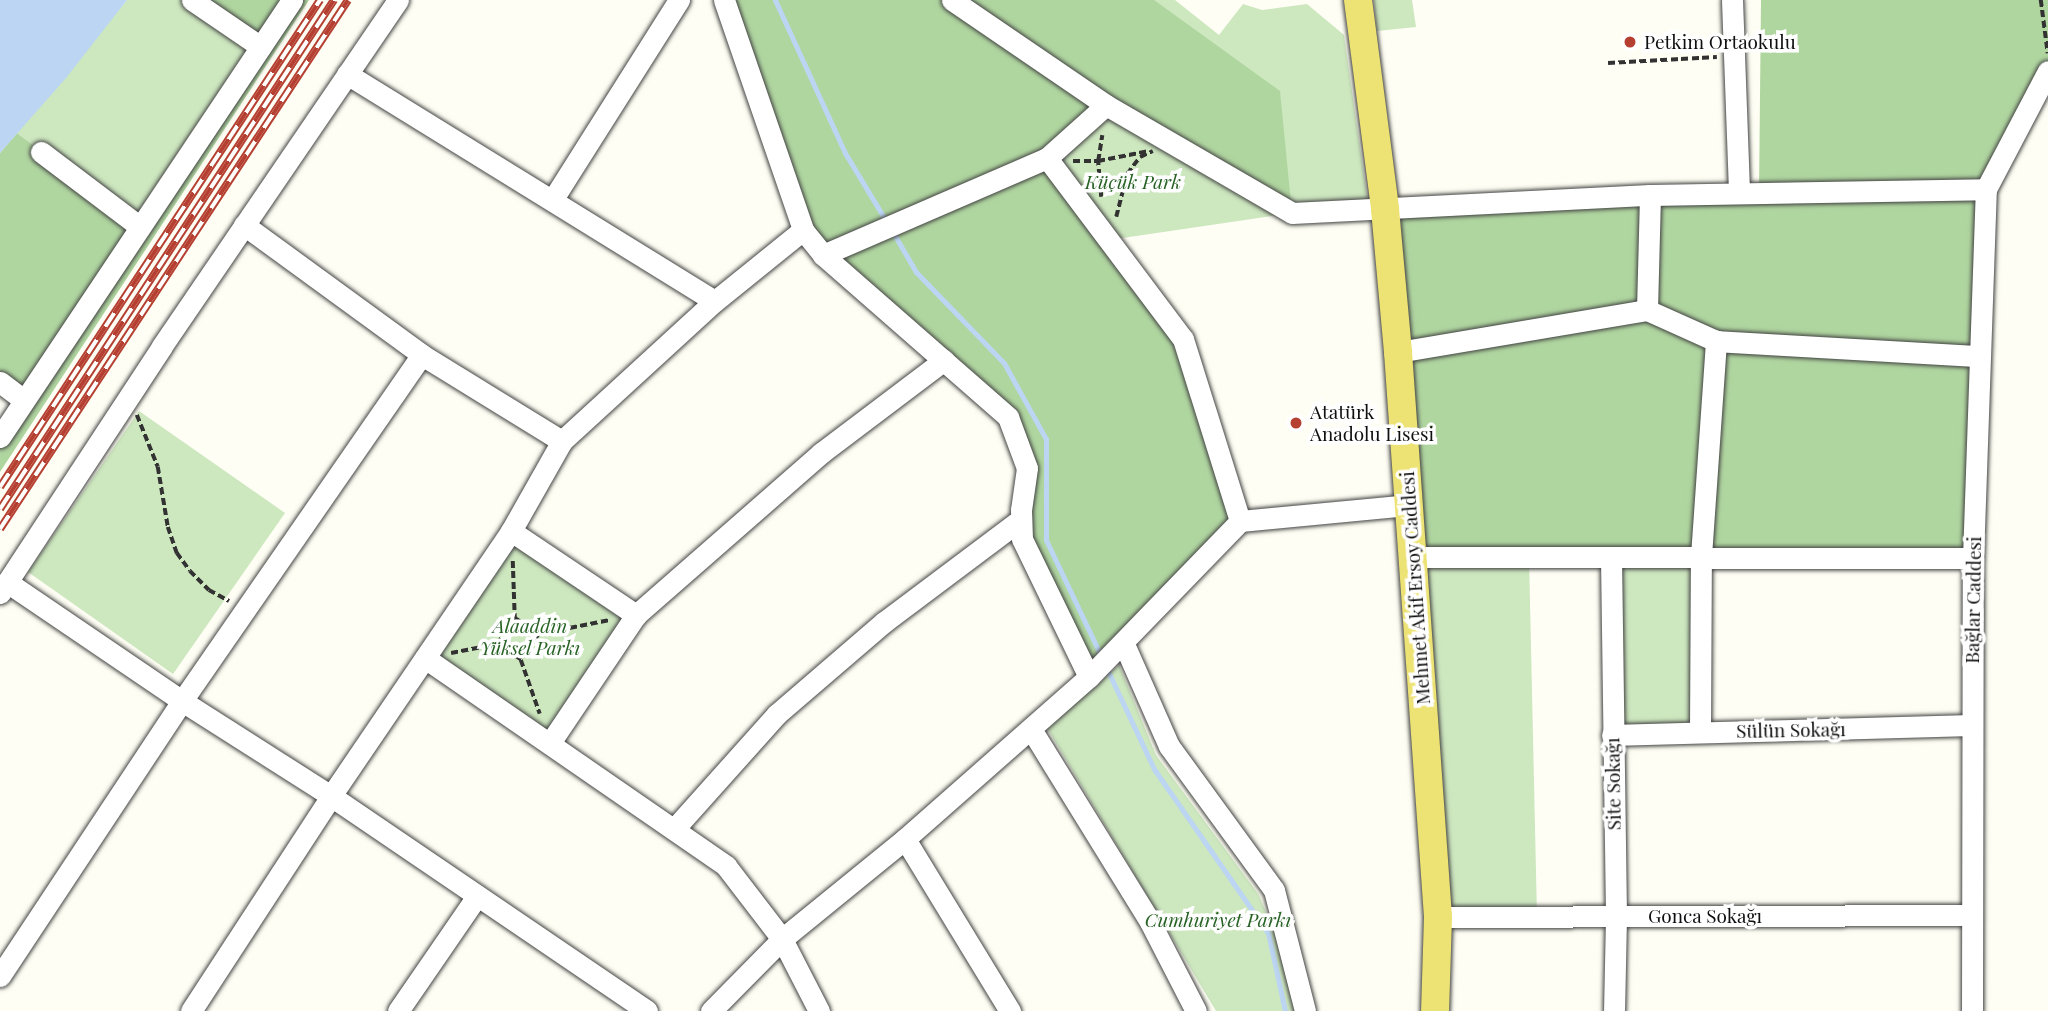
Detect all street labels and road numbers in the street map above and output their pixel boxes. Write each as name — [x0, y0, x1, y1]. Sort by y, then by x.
street label: Mehmet Akif Ersoy Caddesi — [1395, 470, 1435, 706]
street label: Bağlar Caddesi — [1960, 536, 1986, 664]
street label: Sülün Sokağı — [1736, 718, 1846, 742]
street label: Site Sokağı — [1601, 737, 1625, 831]
street label: Gonca Sokağı — [1648, 905, 1762, 927]

